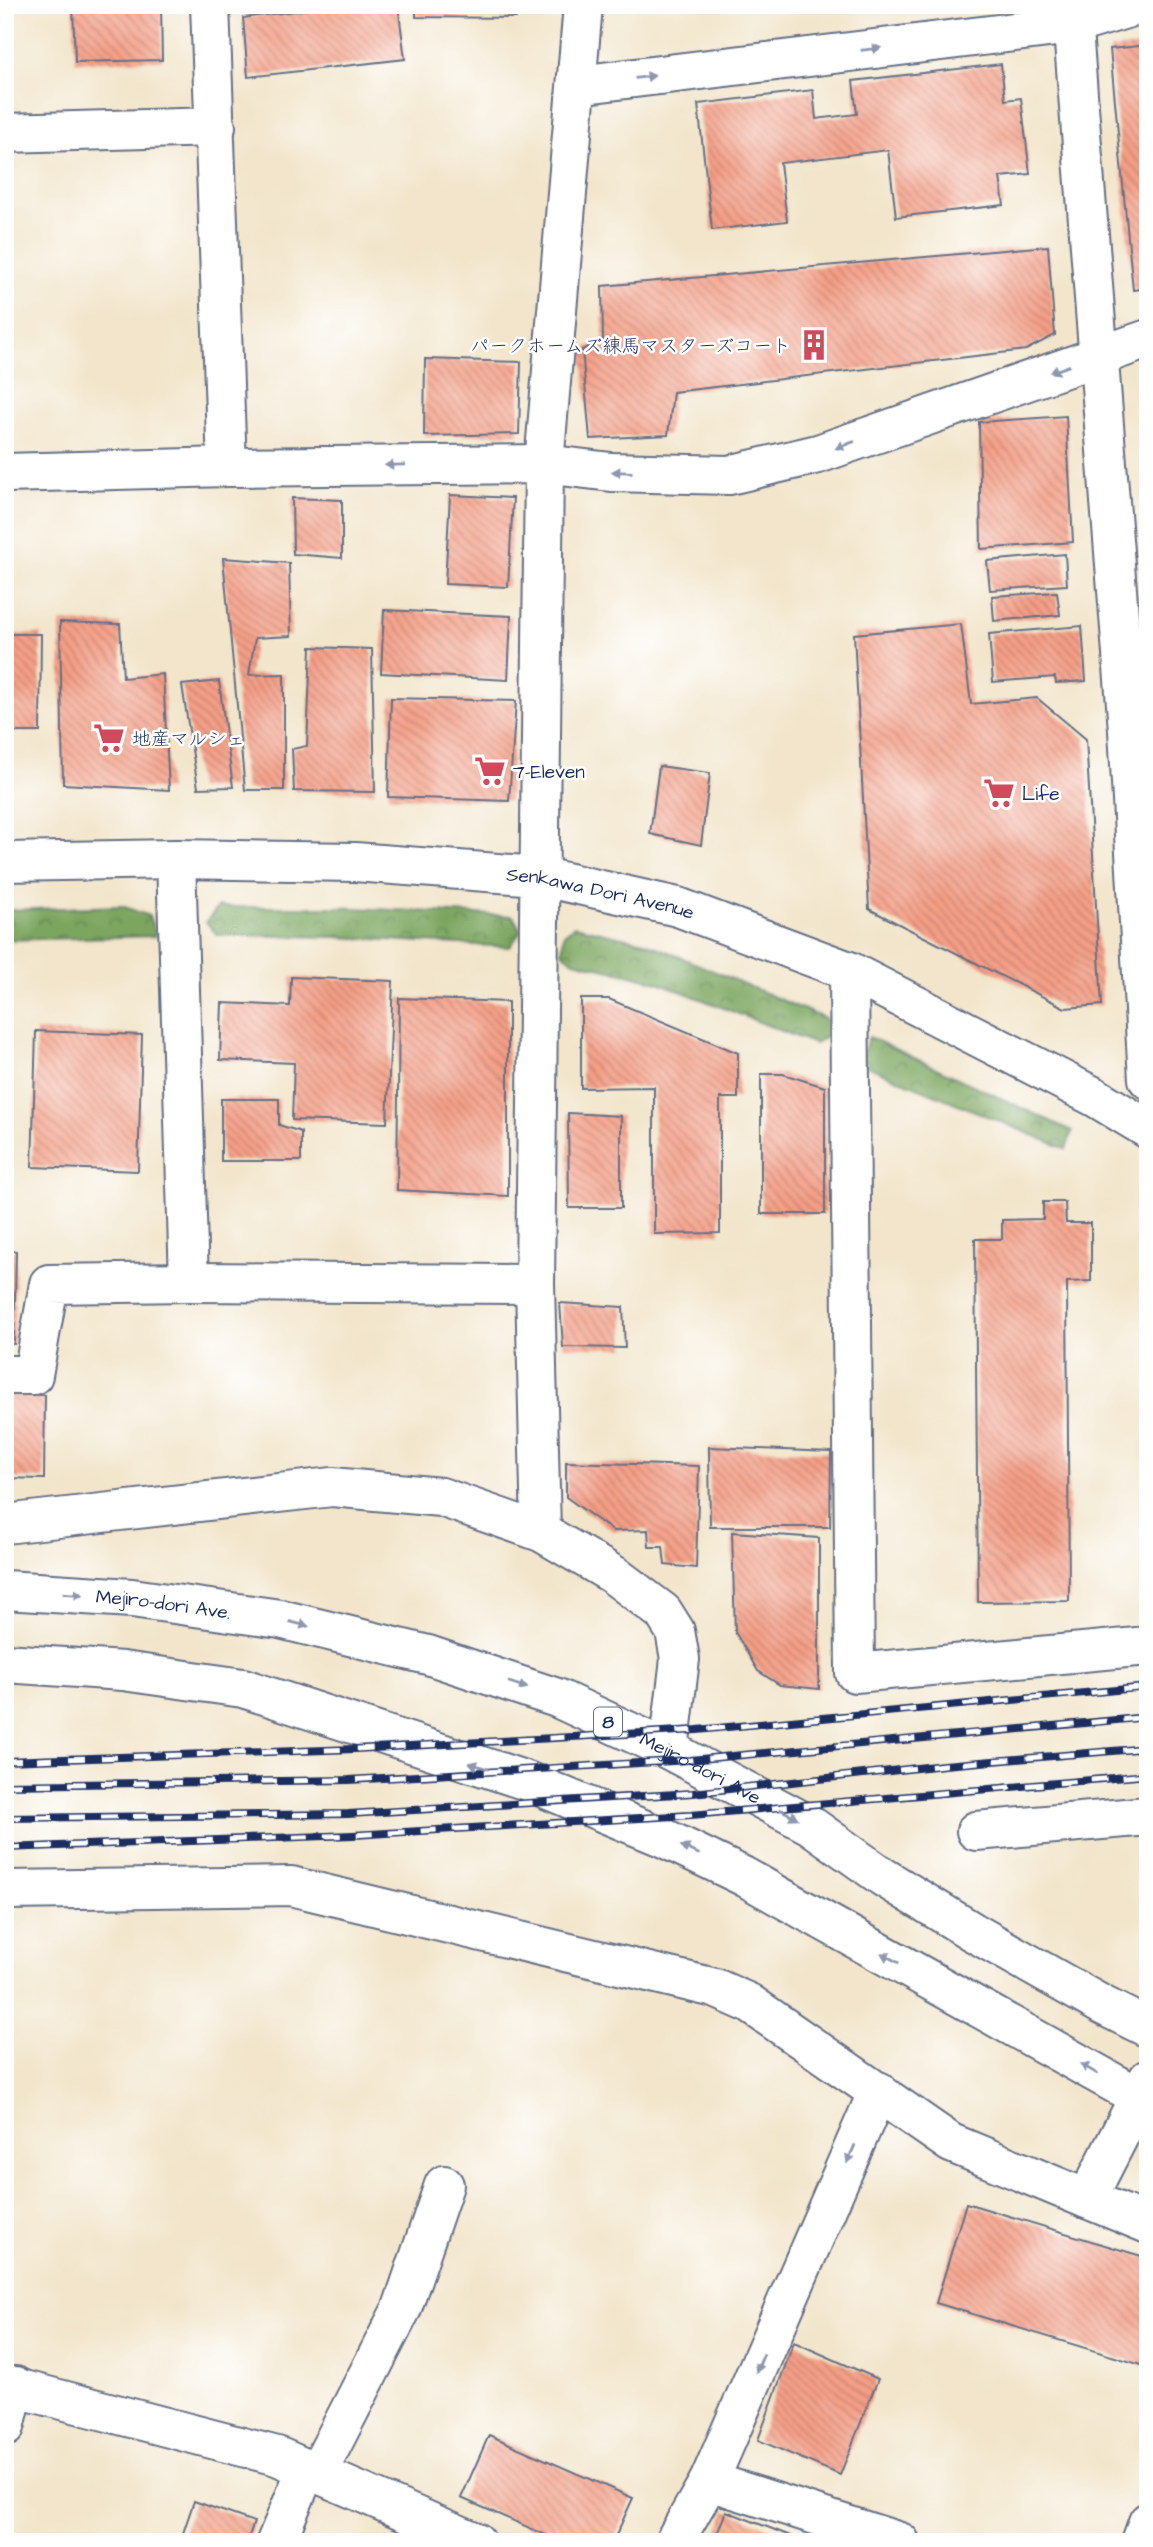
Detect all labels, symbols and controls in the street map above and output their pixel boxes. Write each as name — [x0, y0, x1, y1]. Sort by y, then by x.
one-way arrow — [860, 44, 882, 55]
one-way arrow — [634, 71, 656, 82]
building icon: パークホームズ練馬マスターズコート — [797, 328, 831, 362]
place label: パークホームズ練馬マスターズコート — [470, 333, 791, 360]
one-way arrow — [1049, 363, 1070, 374]
one-way arrow — [835, 439, 856, 450]
one-way arrow — [384, 459, 406, 471]
one-way arrow — [611, 466, 633, 477]
supermarket icon: 地産マルシェ — [92, 721, 126, 755]
place label: 地産マルシェ — [132, 726, 246, 753]
supermarket icon: 7-Eleven — [473, 754, 507, 788]
place label: 7-Eleven — [513, 759, 585, 786]
supermarket icon: Life — [982, 776, 1016, 810]
place label: Life — [1022, 781, 1060, 808]
street label: Senkawa Dori Avenue — [505, 862, 698, 927]
street label: Mejiro-dori Ave. — [95, 1584, 232, 1627]
one-way arrow — [63, 1589, 85, 1600]
one-way arrow — [288, 1619, 310, 1630]
one-way arrow — [507, 1680, 528, 1691]
road number: 8 — [594, 1708, 622, 1736]
street label: Mejiro-dori Ave. — [635, 1726, 768, 1813]
one-way arrow — [468, 1760, 489, 1770]
one-way arrow — [779, 1808, 799, 1820]
one-way arrow — [679, 1844, 700, 1855]
one-way arrow — [880, 1952, 899, 1964]
one-way arrow — [1079, 2062, 1098, 2075]
one-way arrow — [845, 2144, 857, 2164]
one-way arrow — [754, 2352, 765, 2373]

